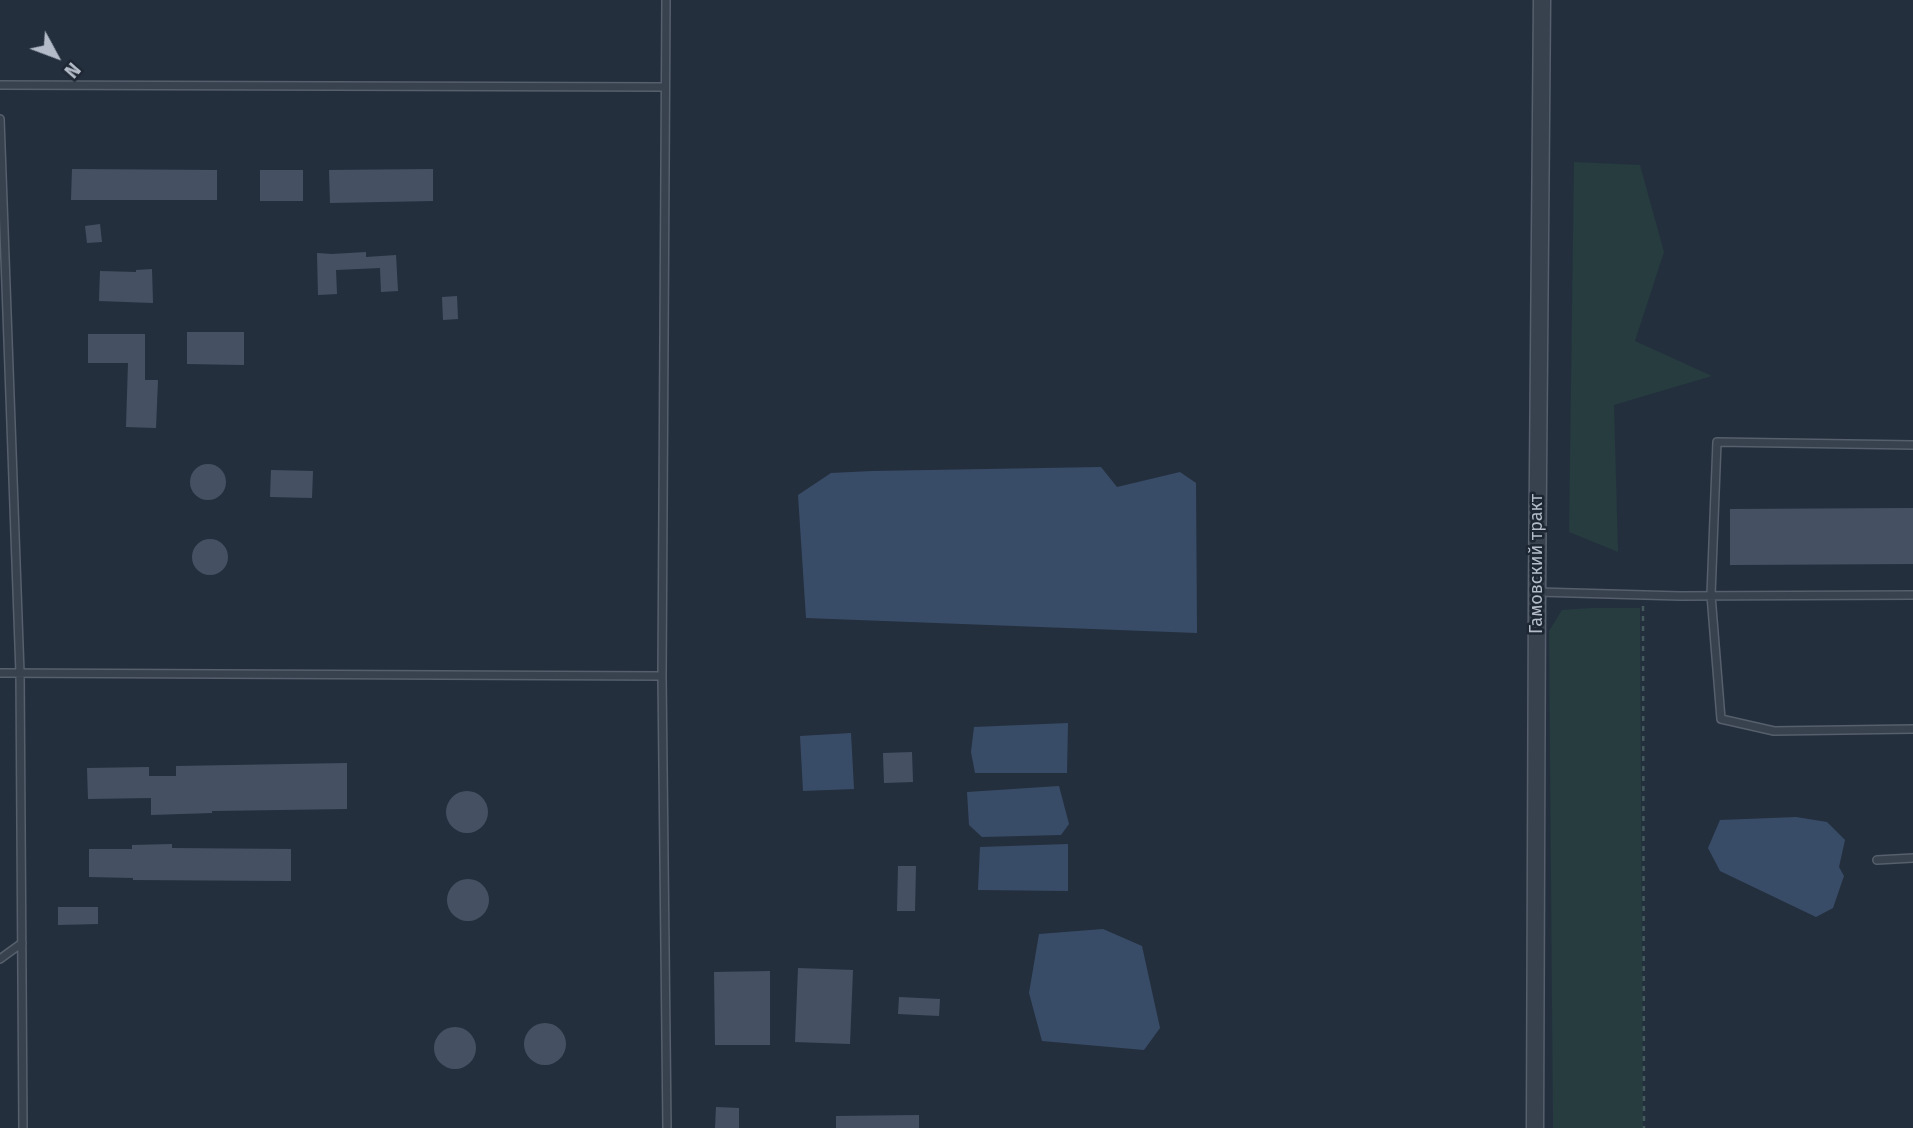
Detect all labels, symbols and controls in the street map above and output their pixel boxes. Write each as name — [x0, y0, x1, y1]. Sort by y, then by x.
north arrow — [21, 21, 91, 91]
text: N — [59, 58, 85, 82]
street label: Гамовский тракт — [1526, 494, 1548, 634]

